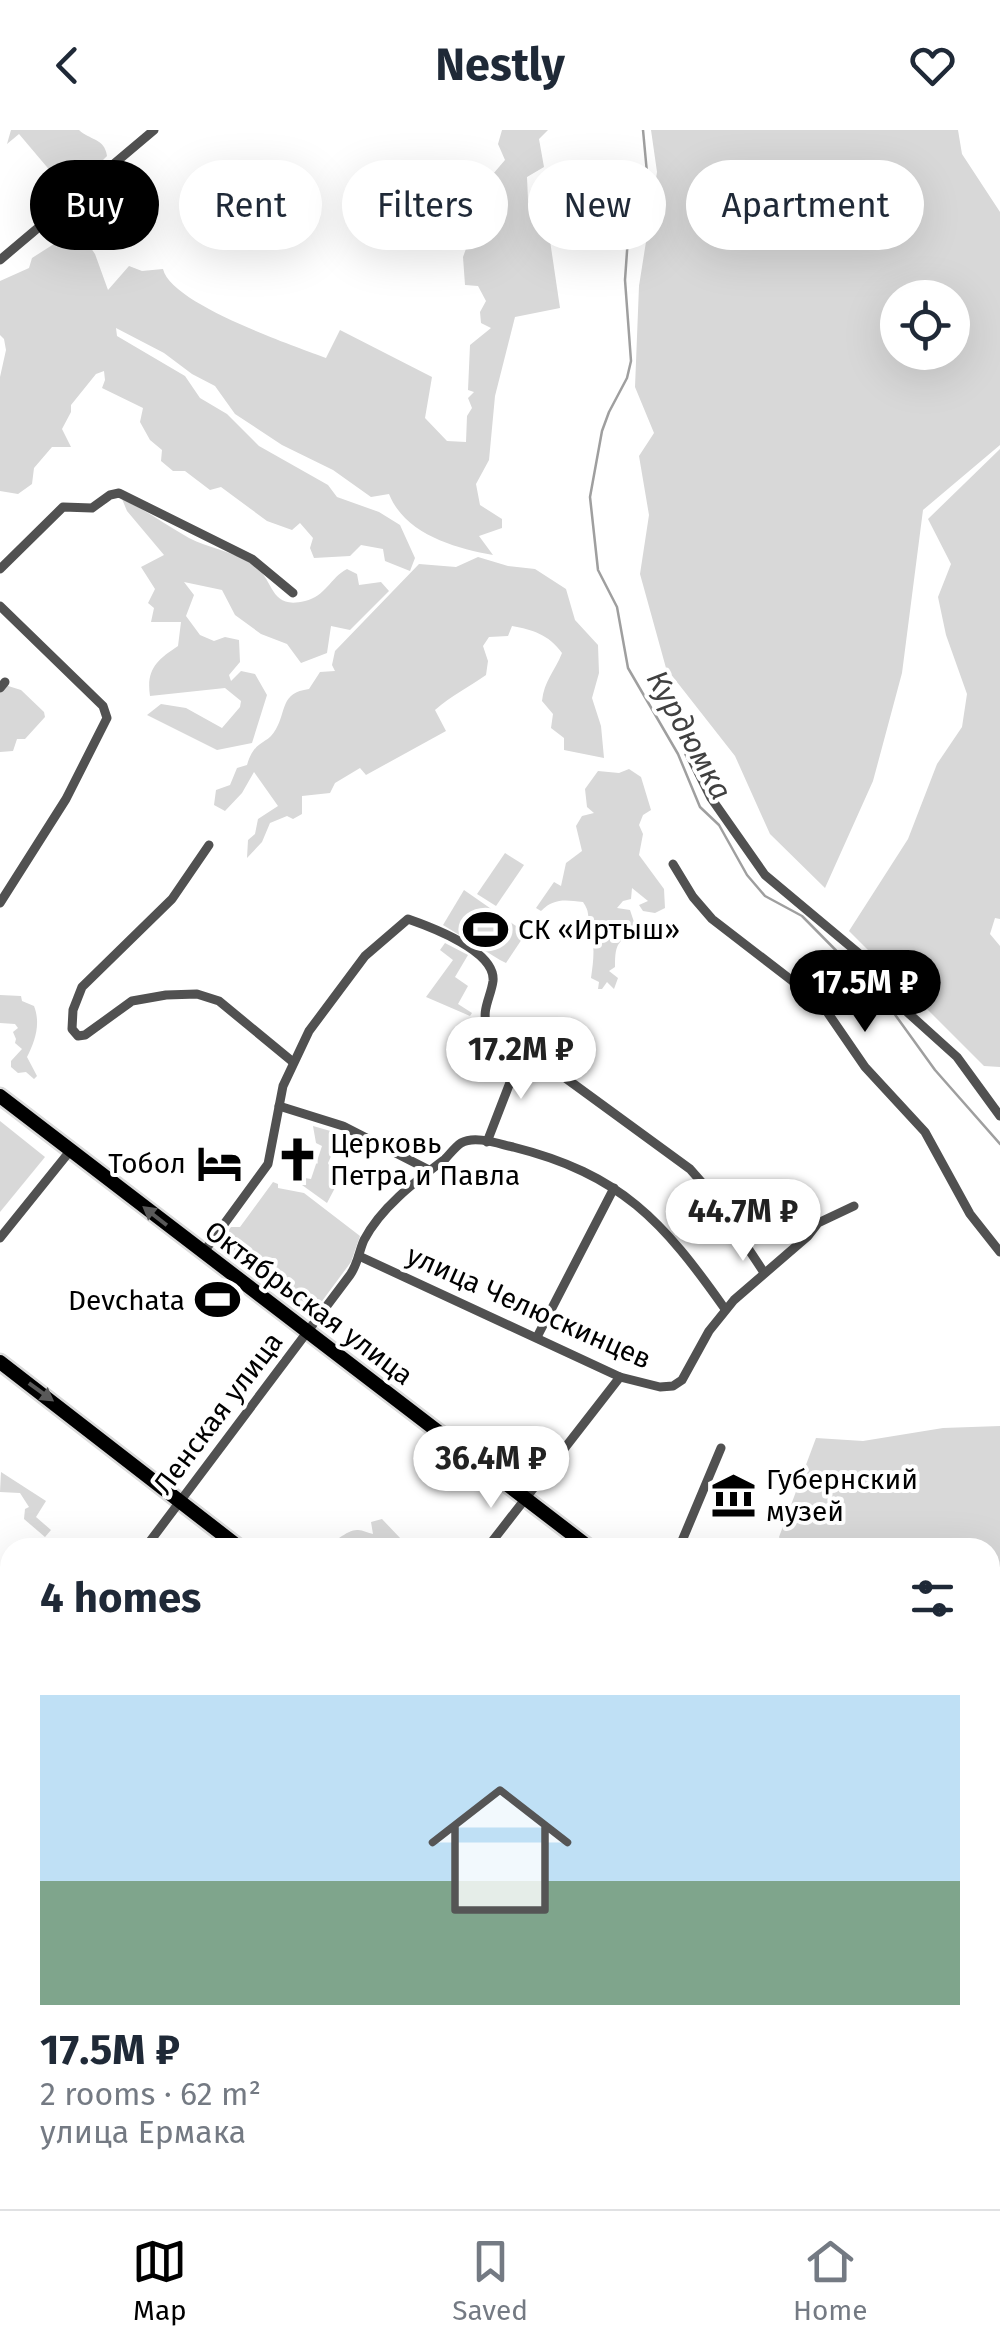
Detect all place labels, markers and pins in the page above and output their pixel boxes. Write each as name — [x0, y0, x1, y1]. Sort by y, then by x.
sports icon: СК «Иртыш» — [461, 905, 509, 953]
place label: СК «Иртыш» — [518, 913, 680, 946]
pin: 17.5M ₽ — [773, 950, 957, 1035]
pin: 17.2M ₽ — [429, 1017, 613, 1102]
place label: Церковь Петра и Павла — [330, 1127, 520, 1192]
church icon: Церковь Петра и Павла — [273, 1135, 321, 1183]
hotel icon: Тобол — [195, 1139, 243, 1187]
place label: Тобол — [108, 1147, 186, 1180]
pin: 44.7M ₽ — [651, 1179, 835, 1264]
sports icon: Devchata — [194, 1276, 242, 1324]
place label: Devchata — [68, 1284, 185, 1317]
pin: 36.4M ₽ — [399, 1426, 583, 1511]
place label: Губернский музей — [766, 1463, 918, 1528]
museum icon: Губернский музей — [709, 1471, 757, 1519]

